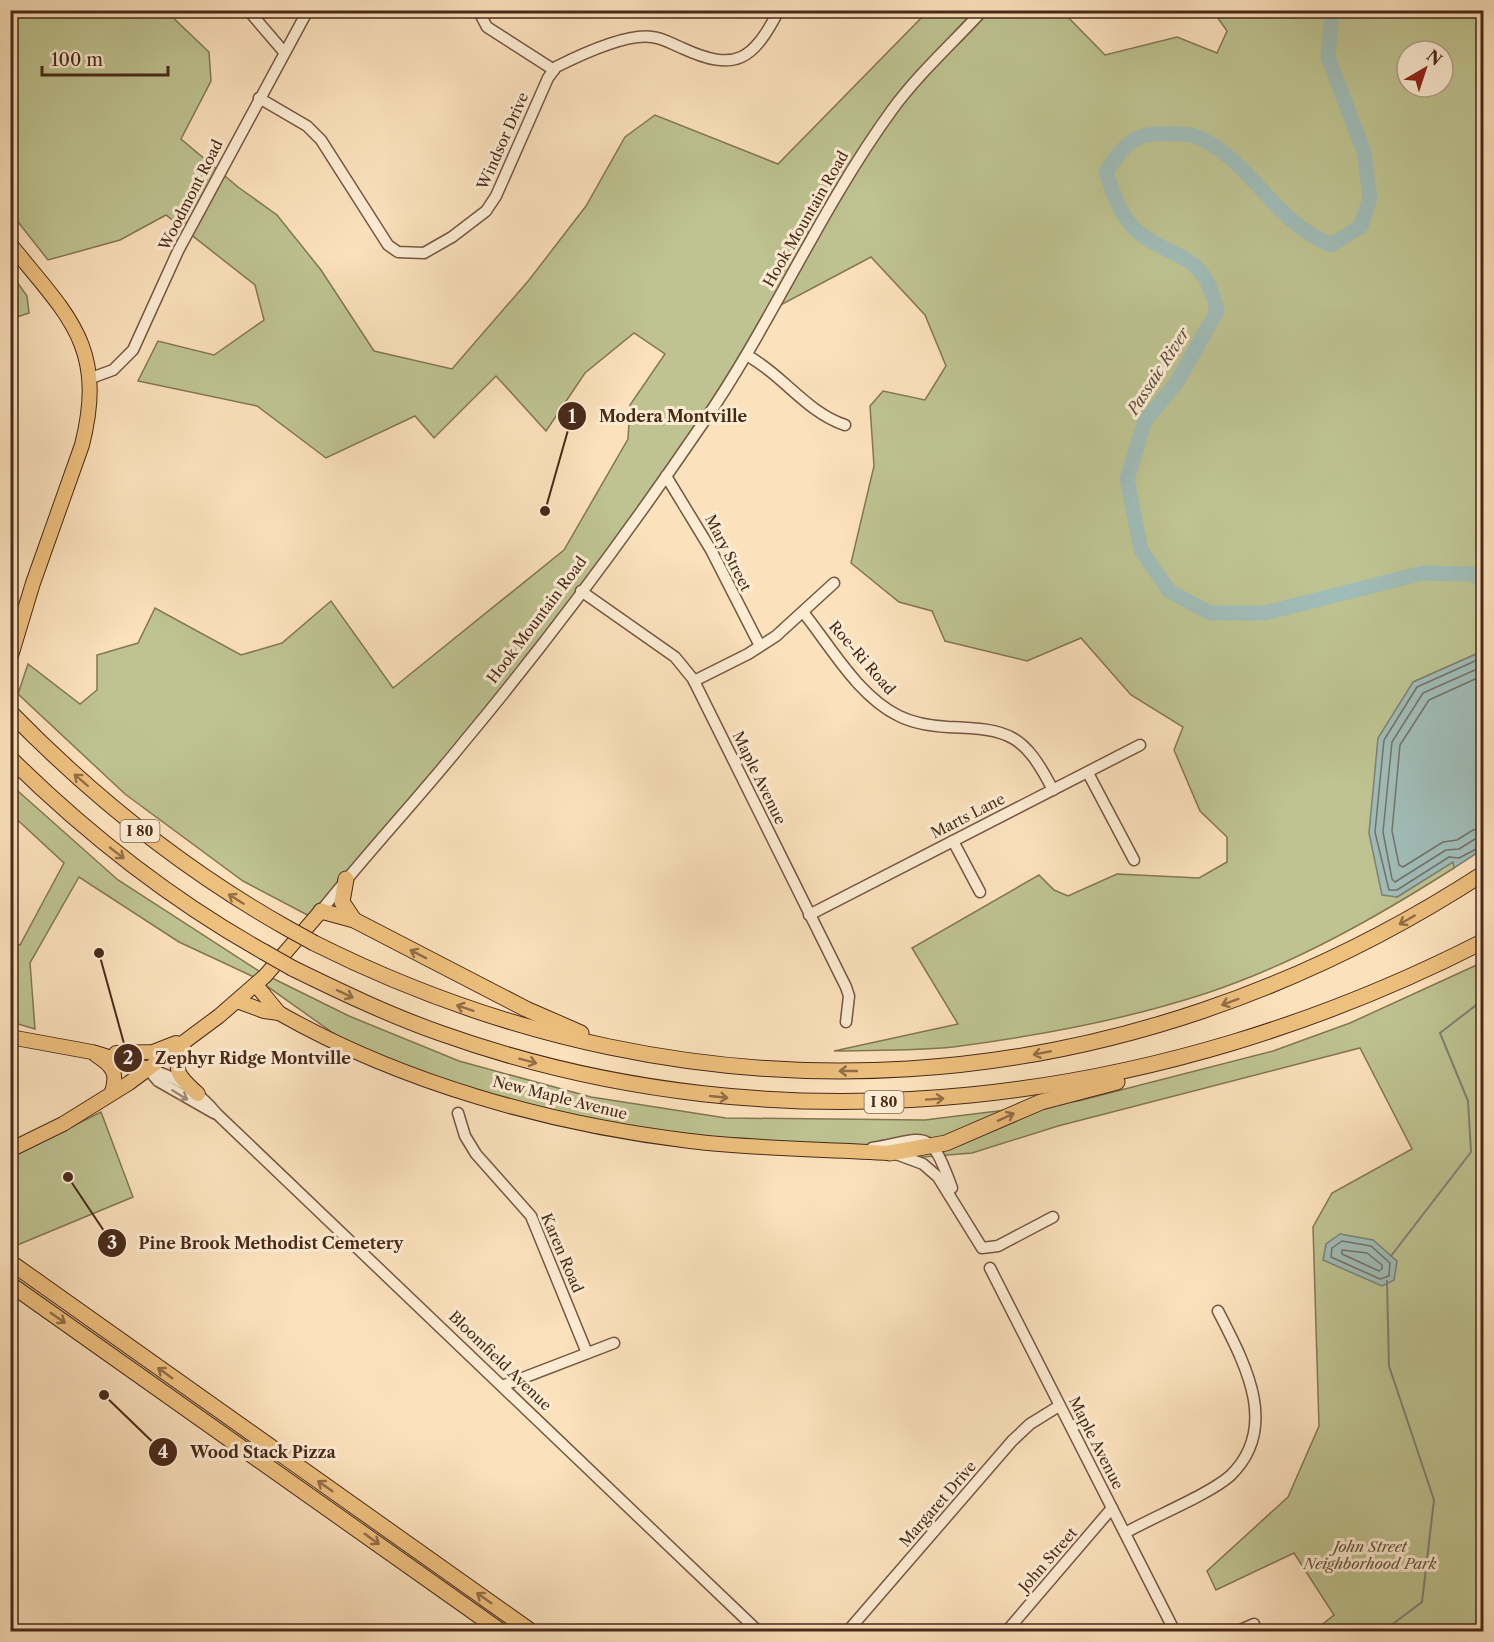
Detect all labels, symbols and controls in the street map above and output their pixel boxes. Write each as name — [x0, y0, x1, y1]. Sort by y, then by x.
scale bar — [42, 39, 168, 77]
north arrow — [1395, 39, 1455, 99]
text: N — [1423, 45, 1446, 70]
text: 100 m — [51, 49, 103, 71]
street label: Windsor Drive — [472, 89, 532, 193]
street label: Woodmont Road — [154, 136, 227, 254]
street label: Hook Mountain Road — [759, 147, 852, 290]
water label: Passaic River — [1121, 323, 1194, 420]
callout: Modera Montville — [557, 399, 759, 433]
text: 1 — [568, 406, 576, 428]
text: Modera Montville — [599, 406, 748, 426]
street label: Mary Street — [701, 511, 756, 595]
street label: Hook Mountain Road — [483, 552, 591, 687]
street label: Roe-Ri Road — [825, 617, 900, 699]
street label: Maple Avenue — [729, 728, 790, 828]
one-way arrow — [73, 774, 89, 787]
street label: Marts Lane — [928, 789, 1008, 842]
road number: I 80 — [120, 820, 160, 842]
one-way arrow — [109, 846, 125, 859]
one-way arrow — [228, 892, 245, 904]
one-way arrow — [1398, 915, 1416, 926]
one-way arrow — [409, 947, 427, 959]
one-way arrow — [335, 988, 353, 1000]
one-way arrow — [1221, 998, 1240, 1009]
one-way arrow — [456, 1001, 475, 1012]
callout: Zephyr Ridge Montville — [113, 1041, 363, 1075]
text: 2 — [123, 1047, 133, 1069]
text: Zephyr Ridge Montville — [155, 1048, 351, 1068]
one-way arrow — [1033, 1048, 1052, 1059]
one-way arrow — [518, 1055, 537, 1067]
one-way arrow — [839, 1065, 859, 1077]
street label: New Maple Avenue — [491, 1072, 629, 1123]
one-way arrow — [171, 1089, 188, 1101]
road number: I 80 — [864, 1091, 904, 1113]
one-way arrow — [709, 1092, 729, 1103]
one-way arrow — [924, 1094, 944, 1105]
one-way arrow — [997, 1110, 1015, 1122]
street label: Karen Road — [537, 1210, 588, 1295]
callout: Pine Brook Methodist Cemetery — [97, 1226, 416, 1260]
text: 3 — [107, 1232, 117, 1254]
text: Pine Brook Methodist Cemetery — [139, 1233, 405, 1253]
street label: Bloomfield Avenue — [445, 1307, 556, 1414]
one-way arrow — [50, 1312, 66, 1324]
one-way arrow — [158, 1367, 174, 1379]
street label: Maple Avenue — [1065, 1393, 1128, 1492]
callout: Wood Stack Pizza — [148, 1435, 348, 1469]
text: 4 — [158, 1441, 168, 1463]
text: Wood Stack Pizza — [189, 1442, 337, 1462]
street label: Margaret Drive — [895, 1457, 980, 1551]
one-way arrow — [317, 1480, 333, 1492]
street label: John Street — [1013, 1523, 1081, 1597]
one-way arrow — [364, 1533, 380, 1545]
park label: John Street Neighborhood Park — [1303, 1537, 1437, 1573]
one-way arrow — [476, 1592, 493, 1604]

